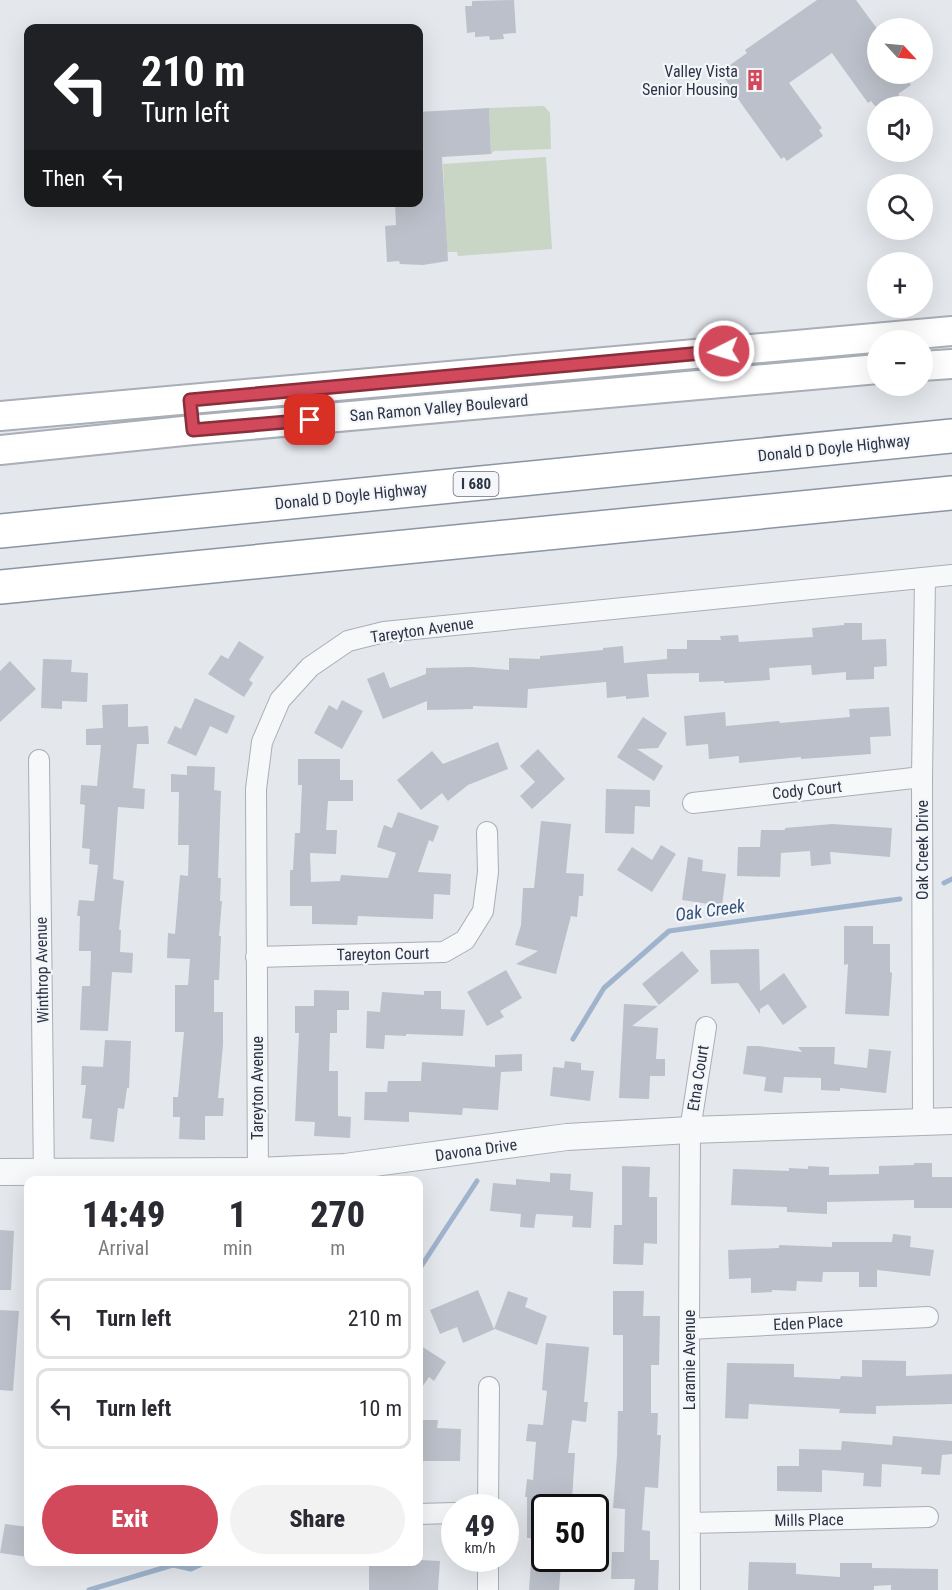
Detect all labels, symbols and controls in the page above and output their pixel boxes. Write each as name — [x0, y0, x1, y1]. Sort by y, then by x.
north arrow — [867, 18, 933, 84]
map controls — [867, 18, 933, 396]
text: 210 m — [141, 47, 246, 96]
icon: left — [42, 48, 120, 126]
place label: Valley Vista Senior Housing — [642, 62, 738, 99]
building icon: Valley Vista Senior Housing — [743, 68, 767, 92]
button: sound — [867, 96, 933, 162]
text: Turn left — [141, 97, 230, 129]
icon: left — [97, 162, 130, 195]
text: Then — [42, 166, 85, 191]
button: search — [867, 174, 933, 240]
button: + — [867, 252, 933, 318]
position arrow — [692, 319, 756, 383]
button: − — [867, 330, 933, 396]
street label: San Ramon Valley Boulevard — [349, 391, 529, 425]
pin — [284, 394, 335, 445]
icon: arrive — [293, 403, 326, 436]
street label: Donald D Doyle Highway — [757, 431, 911, 465]
road number: I 680 — [454, 472, 498, 496]
street label: Donald D Doyle Highway — [274, 479, 428, 513]
street label: Tareyton Avenue — [369, 613, 475, 647]
street label: Cody Court — [771, 777, 843, 803]
street label: Oak Creek Drive — [913, 800, 932, 900]
water label: Oak Creek — [674, 895, 747, 925]
street label: Winthrop Avenue — [32, 917, 52, 1023]
street label: Tareyton Court — [336, 944, 430, 964]
street label: Tareyton Avenue — [248, 1036, 267, 1140]
street label: Etna Court — [683, 1043, 713, 1112]
street label: Davona Drive — [434, 1135, 518, 1165]
text: 14:49 — [82, 1194, 165, 1236]
text: 1 — [229, 1194, 247, 1236]
text: 270 — [310, 1194, 365, 1236]
text: Arrival — [98, 1236, 149, 1260]
text: min — [223, 1236, 252, 1260]
text: m — [330, 1236, 345, 1260]
icon: left — [45, 1302, 78, 1335]
text: Turn left — [96, 1306, 171, 1331]
text: 210 m — [348, 1306, 402, 1331]
street label: Laramie Avenue — [680, 1310, 699, 1410]
street label: Eden Place — [773, 1312, 843, 1334]
icon: left — [45, 1392, 78, 1425]
text: Turn left — [96, 1396, 171, 1421]
text: 10 m — [359, 1396, 402, 1421]
button: Exit — [42, 1485, 218, 1554]
button: Share — [230, 1485, 405, 1554]
speed limit sign: 50 — [531, 1494, 609, 1572]
text: 49 — [465, 1508, 495, 1543]
street label: Mills Place — [774, 1510, 844, 1530]
text: km/h — [465, 1539, 495, 1557]

